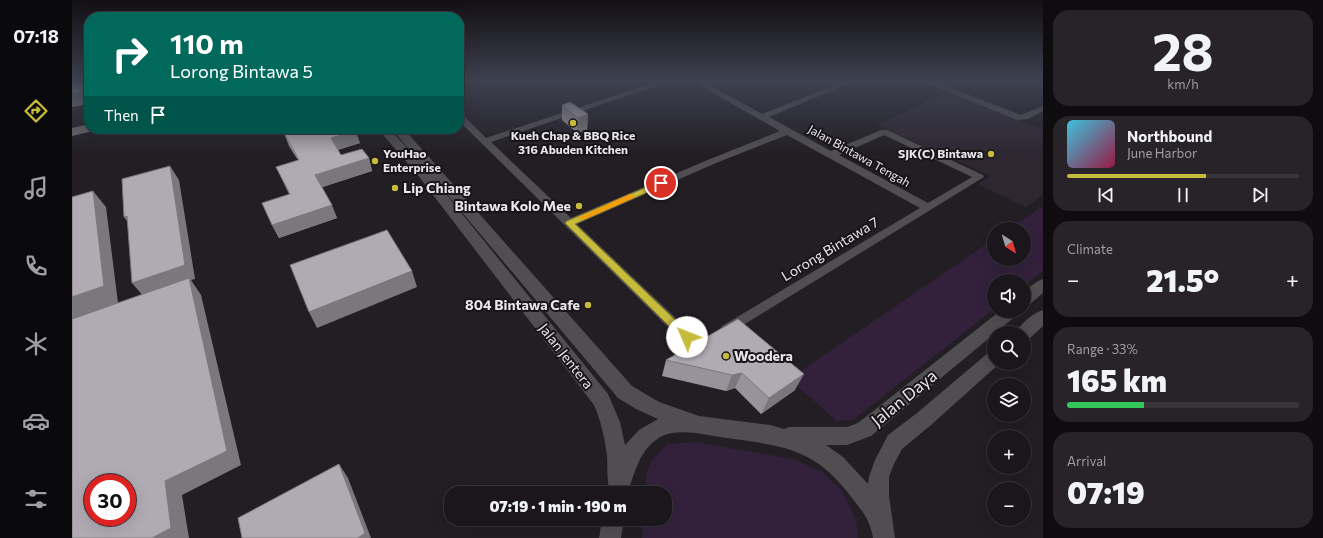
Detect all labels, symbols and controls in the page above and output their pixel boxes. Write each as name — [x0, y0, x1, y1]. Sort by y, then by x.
text: 28 — [1152, 18, 1214, 82]
text: 07:18 — [13, 25, 59, 47]
text: 110 m — [170, 26, 244, 60]
icon: right — [104, 28, 156, 80]
text: Lorong Bintawa 5 — [170, 60, 313, 82]
text: km/h — [1167, 76, 1199, 92]
icon: directions — [22, 97, 50, 125]
icon: arrive — [147, 104, 169, 126]
text: Then — [104, 106, 139, 124]
marker: Kueh Chap & BBQ Rice 316 Abuden Kitchen — [568, 118, 578, 128]
street label: Jalan Bintawa Tengah — [805, 121, 913, 190]
text: Northbound — [1127, 127, 1212, 145]
place label: Kueh Chap & BBQ Rice 316 Abuden Kitchen — [511, 128, 635, 156]
text: June Harbor — [1127, 145, 1197, 161]
place label: YouHao Enterprise — [383, 146, 441, 174]
place label: SJK(C) Bintawa — [898, 146, 983, 161]
marker: SJK(C) Bintawa — [986, 149, 996, 159]
marker: YouHao Enterprise — [370, 156, 380, 166]
pin — [644, 166, 678, 200]
icon: arrive — [650, 172, 672, 194]
icon: music — [22, 174, 50, 202]
place label: Lip Chiang — [403, 179, 471, 196]
marker: Lip Chiang — [390, 183, 400, 193]
icon: previous — [1095, 184, 1117, 206]
icon: pause — [1172, 184, 1194, 206]
icon: next — [1249, 184, 1271, 206]
place label: Bintawa Kolo Mee — [455, 197, 571, 214]
marker: Bintawa Kolo Mee — [574, 201, 584, 211]
street label: Lorong Bintawa 7 — [778, 213, 881, 284]
north arrow — [987, 222, 1031, 266]
map controls — [987, 222, 1031, 526]
text: Climate — [1067, 241, 1113, 257]
icon: phone — [22, 252, 50, 280]
text: 21.5° — [1146, 261, 1219, 298]
text: − — [1067, 266, 1080, 293]
text: + — [1286, 266, 1299, 293]
button: sound — [987, 274, 1031, 318]
place label: 804 Bintawa Cafe — [465, 296, 580, 313]
marker: 804 Bintawa Cafe — [583, 300, 593, 310]
position arrow — [666, 316, 708, 358]
street label: Jalan Jentera — [536, 320, 597, 392]
button: search — [987, 326, 1031, 370]
icon: climate — [22, 330, 50, 358]
text: Range · 33% — [1067, 341, 1138, 357]
place label: Woodera — [734, 347, 793, 364]
marker: Woodera — [721, 351, 731, 361]
text: 165 km — [1067, 361, 1167, 398]
street label: Jalan Daya — [866, 365, 941, 431]
button: layers — [987, 378, 1031, 422]
icon: car — [22, 407, 50, 435]
button: + — [987, 430, 1031, 474]
text: Arrival — [1067, 453, 1106, 469]
text: 07:19 — [1067, 473, 1145, 510]
speed limit sign: 30 — [84, 474, 136, 526]
button: − — [987, 482, 1031, 526]
icon: filters — [22, 485, 50, 513]
text: 07:19 · 1 min · 190 m — [489, 497, 627, 515]

